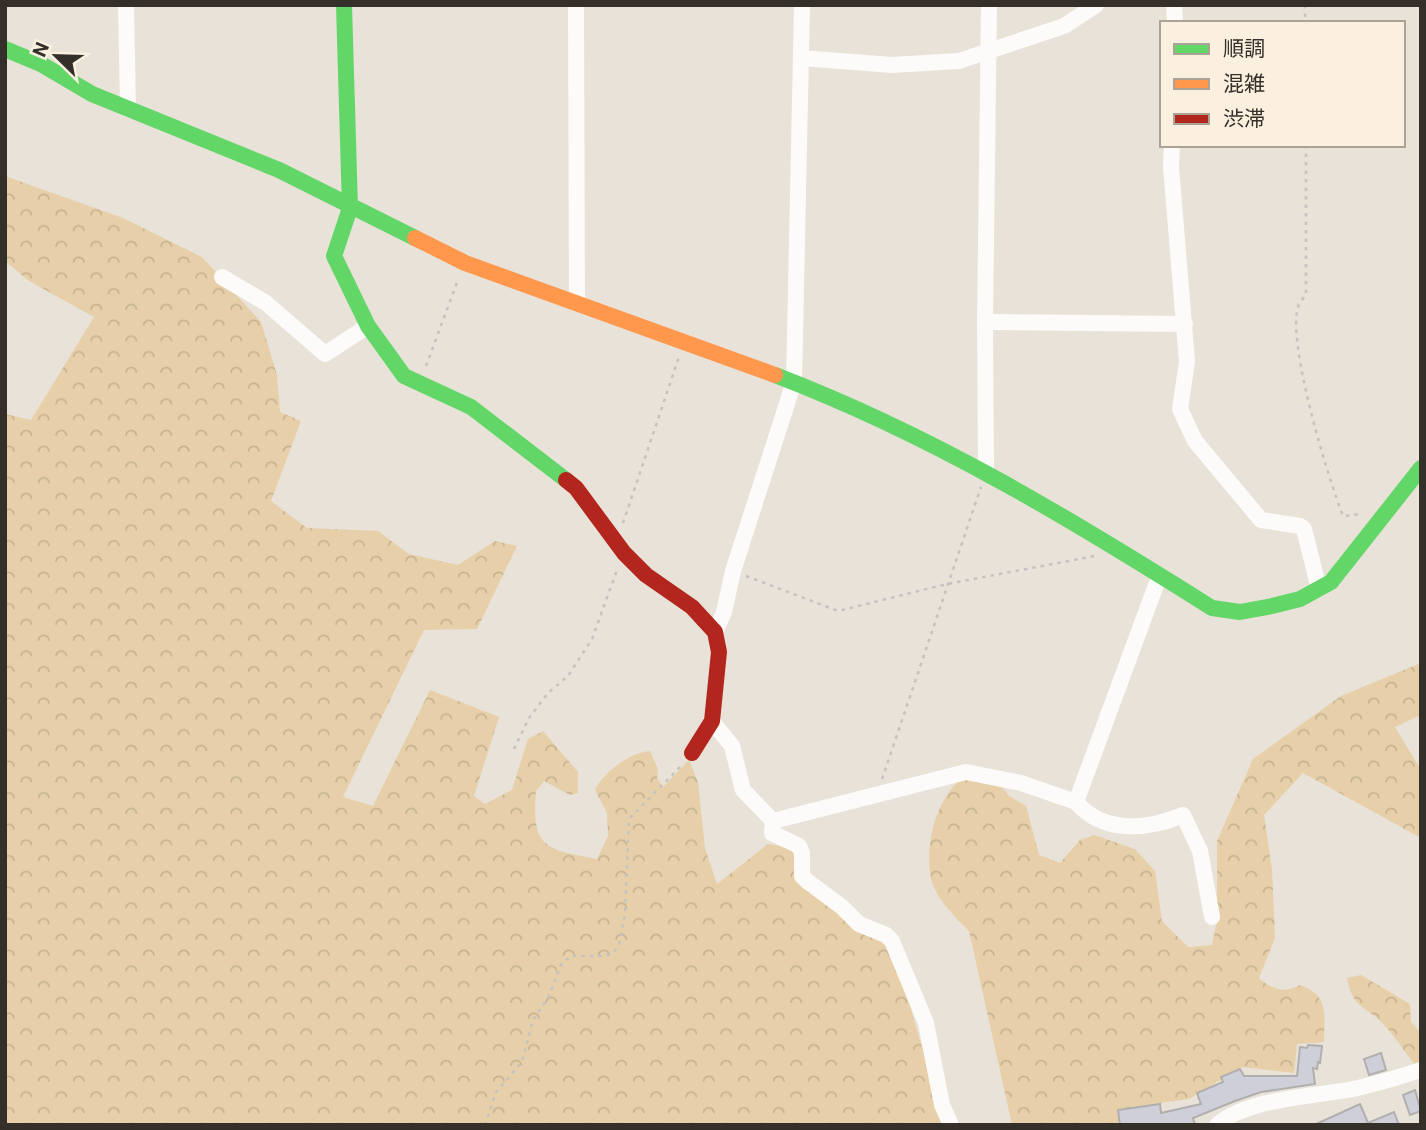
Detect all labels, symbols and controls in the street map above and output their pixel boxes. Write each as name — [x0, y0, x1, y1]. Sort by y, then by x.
north arrow — [21, 21, 91, 91]
legend — [1160, 21, 1405, 147]
text: 順調 — [1223, 37, 1265, 61]
text: N — [28, 39, 54, 60]
text: 混雑 — [1223, 72, 1265, 96]
text: 渋滞 — [1223, 107, 1265, 131]

